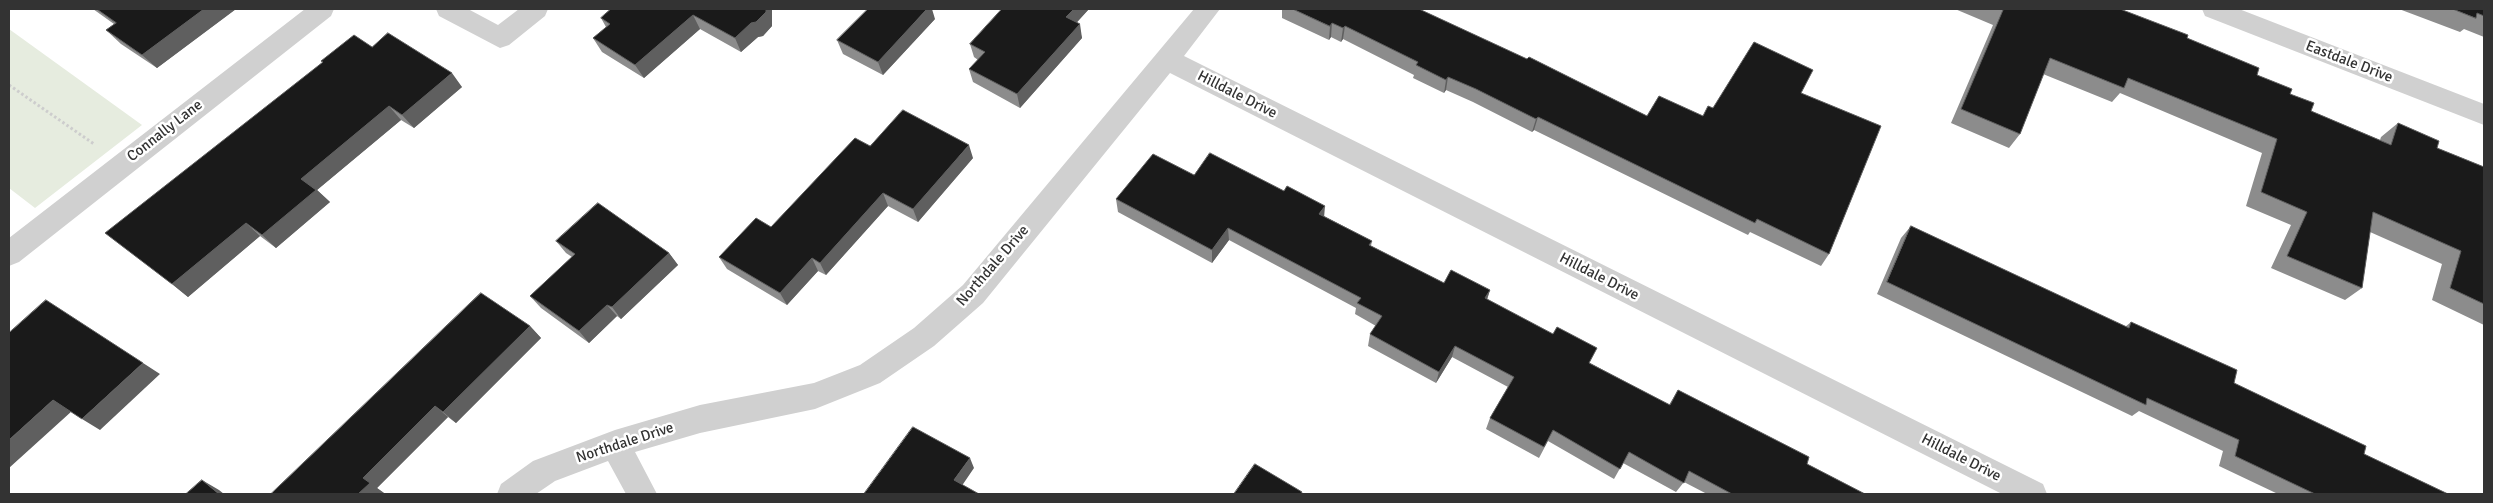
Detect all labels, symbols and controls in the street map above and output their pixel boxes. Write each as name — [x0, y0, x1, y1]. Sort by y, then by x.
street label: Eastdale Drive — [2303, 37, 2395, 87]
street label: Hilldale Drive — [1194, 67, 1280, 123]
street label: Connally Lane — [124, 96, 206, 166]
street label: Northdale Drive — [953, 222, 1033, 310]
street label: Hilldale Drive — [1556, 249, 1642, 305]
street label: Northdale Drive — [574, 419, 676, 467]
street label: Hilldale Drive — [1918, 430, 2004, 486]

